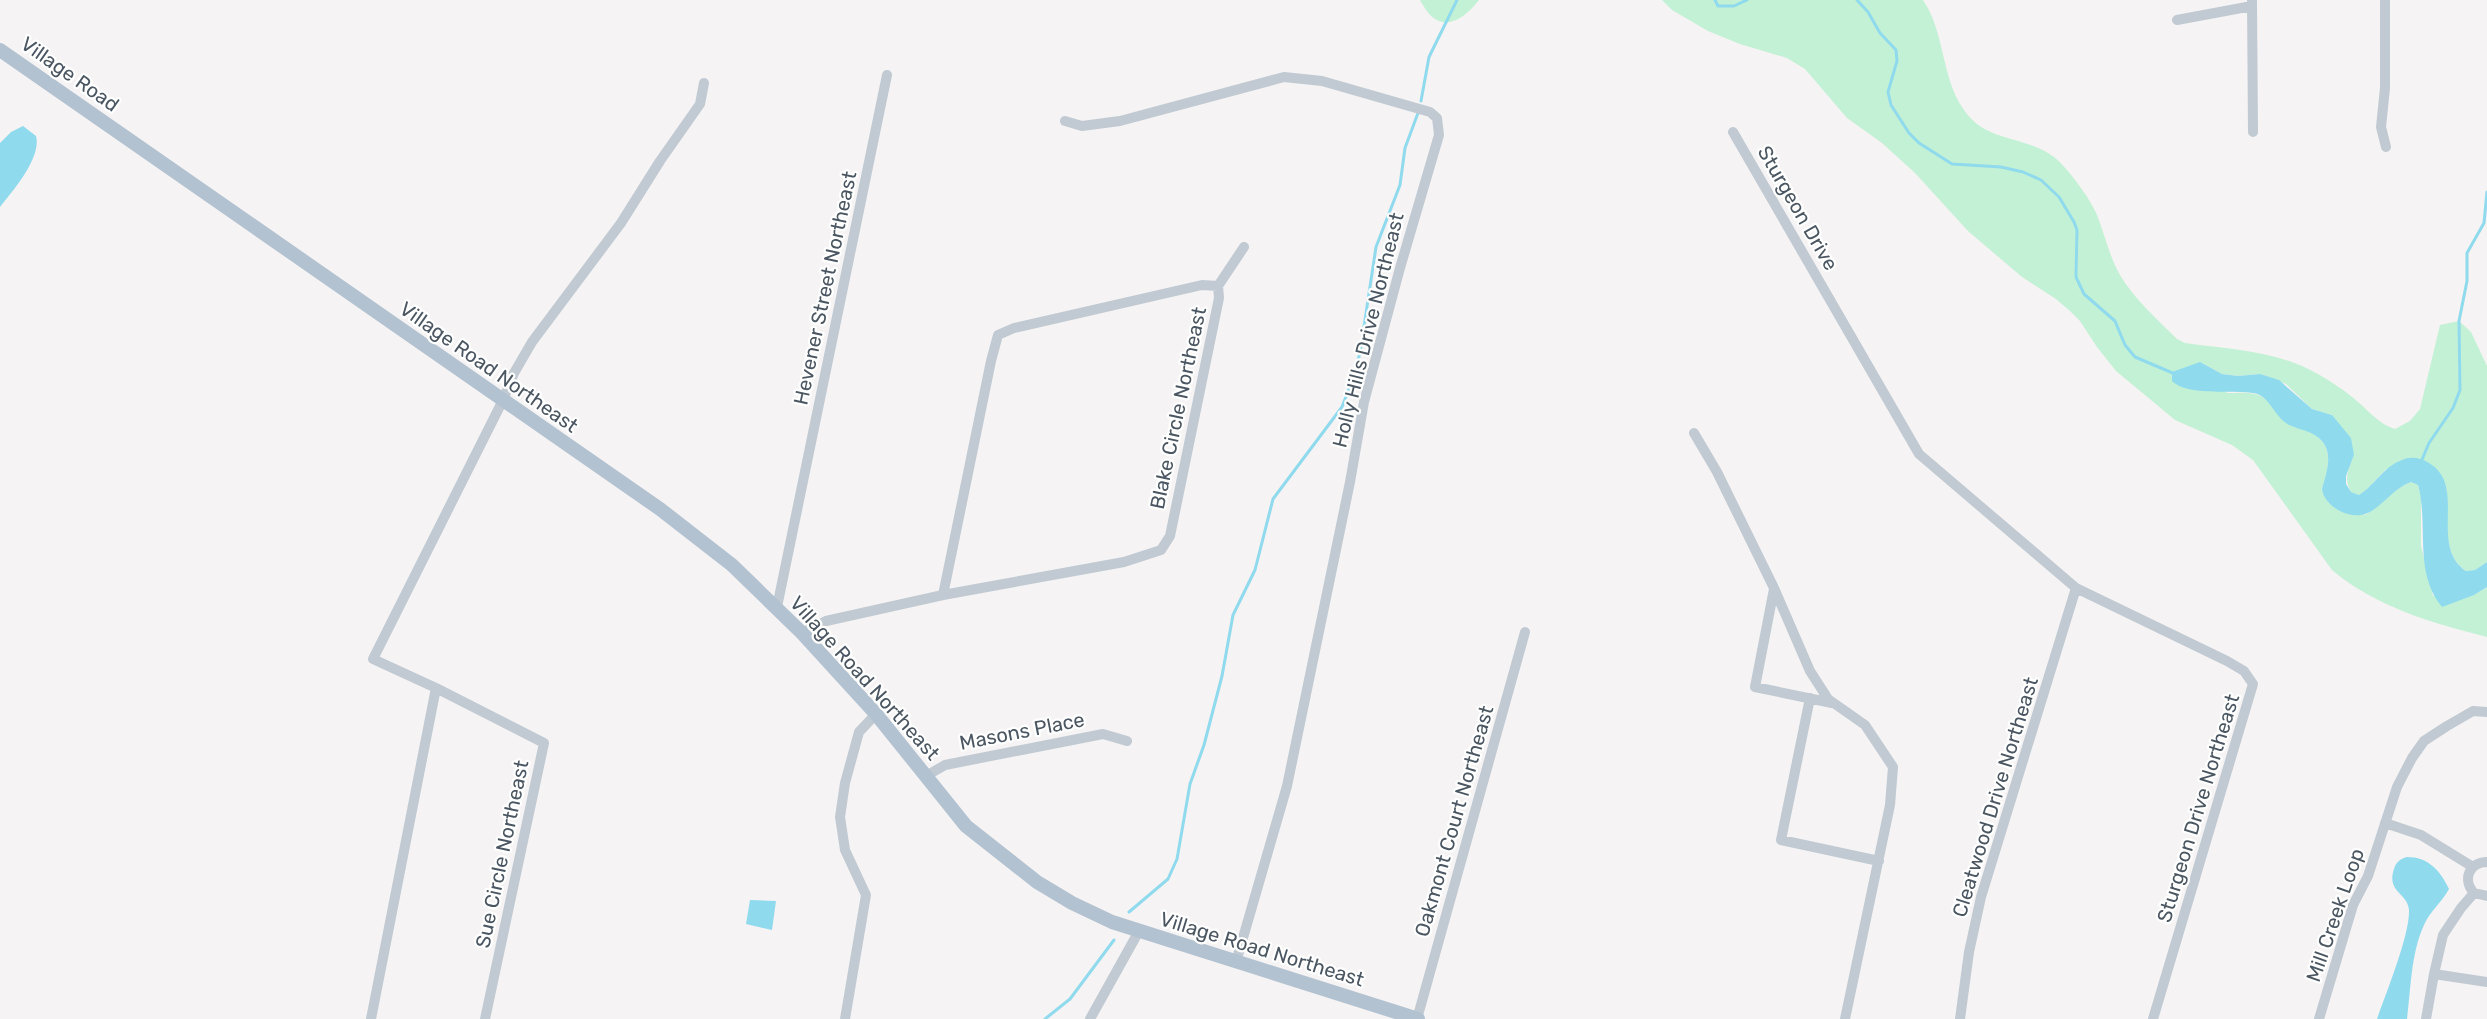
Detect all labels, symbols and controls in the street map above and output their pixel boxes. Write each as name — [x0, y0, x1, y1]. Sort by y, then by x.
street label: Village Road — [16, 31, 124, 117]
street label: Sturgeon Drive — [1753, 142, 1843, 274]
street label: Hevener Street Northeast — [788, 169, 862, 407]
street label: Holly Hills Drive Northeast — [1327, 210, 1409, 450]
street label: Village Road Northeast — [395, 296, 583, 438]
street label: Blake Circle Northeast — [1145, 305, 1211, 511]
street label: Village Road Northeast — [785, 591, 945, 765]
street label: Cleatwood Drive Northeast — [1947, 674, 2043, 920]
street label: Sturgeon Drive Northeast — [2152, 691, 2244, 925]
street label: Oakmont Court Northeast — [1409, 703, 1499, 939]
street label: Masons Place — [957, 707, 1087, 755]
street label: Sue Circle Northeast — [470, 758, 534, 950]
street label: Mill Creek Loop — [2301, 845, 2369, 985]
street label: Village Road Northeast — [1157, 907, 1367, 992]

